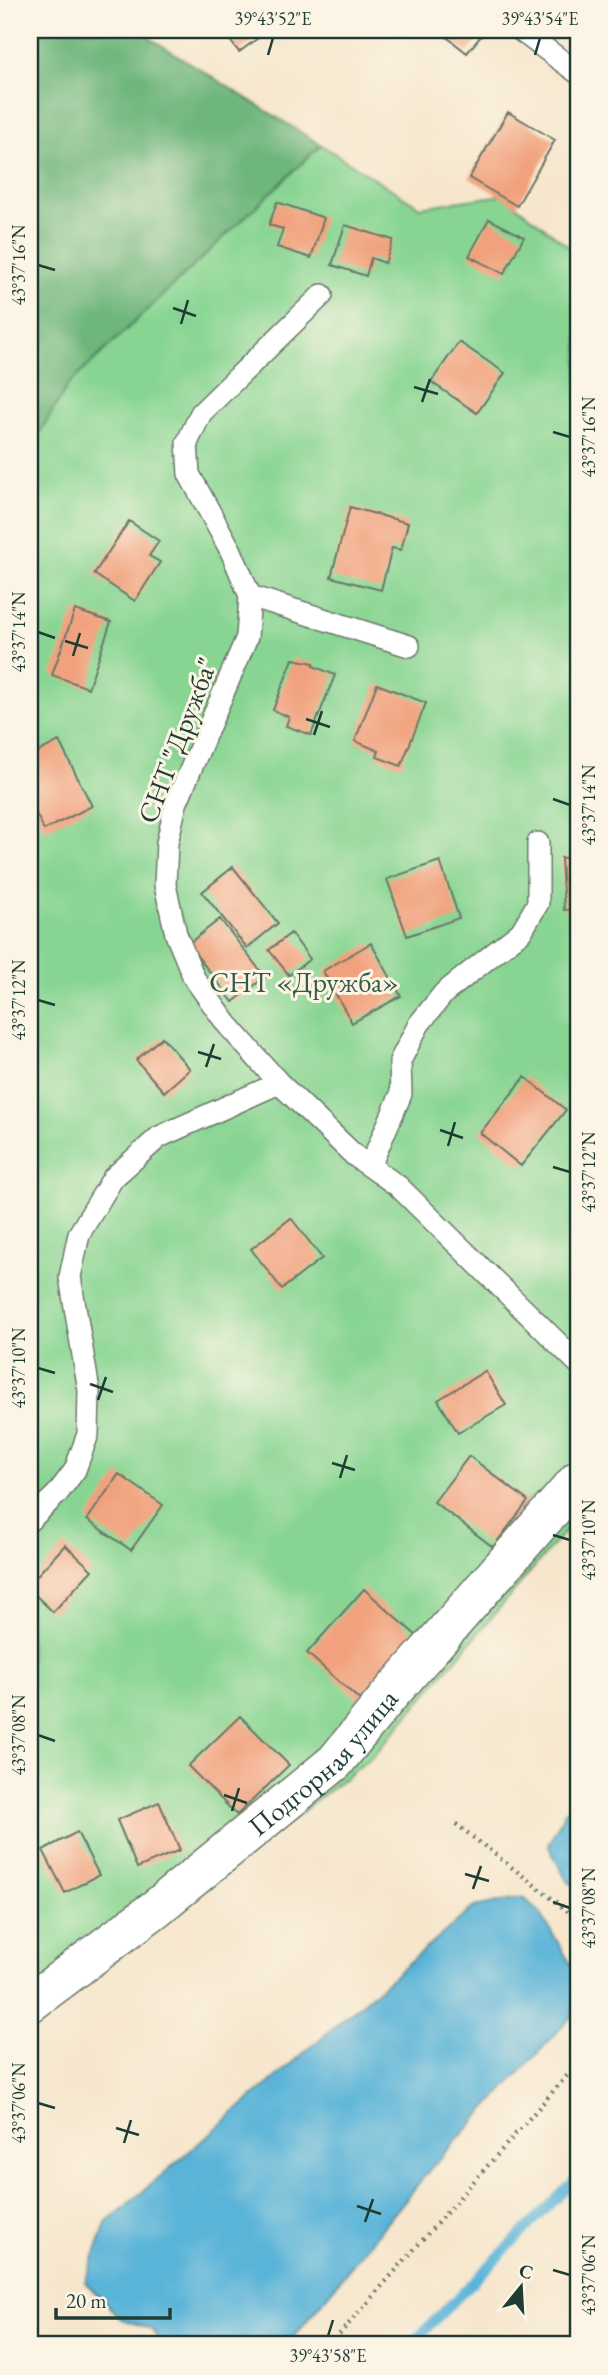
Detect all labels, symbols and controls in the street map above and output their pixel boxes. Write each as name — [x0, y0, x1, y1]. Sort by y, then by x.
text: 39°43'52"E — [235, 7, 311, 30]
text: 39°43'54"E — [502, 7, 578, 30]
text: 43°37'16"N — [7, 224, 30, 305]
text: 43°37'16"N — [577, 396, 600, 477]
text: 43°37'14"N — [7, 591, 30, 672]
street label: СНТ "Дружба" — [129, 652, 225, 828]
text: 43°37'14"N — [577, 764, 600, 845]
text: 43°37'12"N — [7, 959, 30, 1040]
park label: СНТ «Дружба» — [209, 964, 399, 1000]
text: 43°37'12"N — [577, 1131, 600, 1212]
text: 43°37'10"N — [7, 1327, 30, 1408]
text: 43°37'10"N — [577, 1499, 600, 1580]
street label: Подгорная улица — [241, 1680, 406, 1844]
text: 43°37'08"N — [7, 1694, 30, 1775]
text: 43°37'08"N — [577, 1867, 600, 1948]
text: 43°37'06"N — [7, 2062, 30, 2143]
text: 43°37'06"N — [577, 2234, 600, 2315]
north arrow — [486, 2252, 556, 2322]
text: С — [516, 2257, 536, 2285]
scale bar — [56, 2277, 170, 2321]
text: 20 m — [66, 2287, 107, 2314]
text: 39°43'58"E — [290, 2344, 366, 2367]

